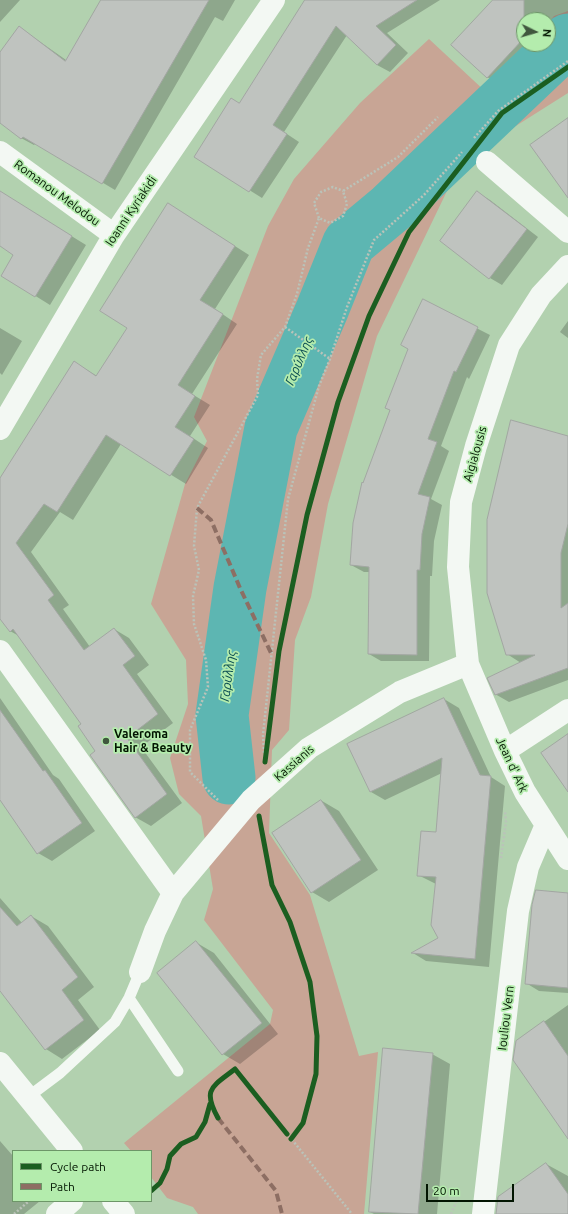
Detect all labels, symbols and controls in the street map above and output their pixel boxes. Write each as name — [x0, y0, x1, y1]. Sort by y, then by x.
north arrow — [516, 12, 556, 52]
text: N — [541, 28, 553, 38]
street label: Romanou Melodou — [11, 157, 103, 229]
street label: Ioanni Kyriakidi — [102, 173, 160, 249]
water label: Γαρύλλης — [282, 334, 316, 388]
street label: Aigialousis — [460, 425, 490, 483]
water label: Γαρύλλης — [217, 650, 239, 702]
place label: Valeroma Hair & Beauty — [114, 727, 192, 755]
street label: Jean d' Ark — [493, 735, 531, 795]
marker: Valeroma Hair & Beauty — [101, 736, 111, 746]
street label: Kassianis — [271, 742, 317, 784]
street label: Iouliou Vern — [495, 985, 517, 1051]
legend — [12, 1150, 152, 1202]
text: Cycle path — [50, 1160, 106, 1173]
scale bar — [428, 1176, 516, 1202]
text: Path — [50, 1180, 75, 1193]
text: 20 m — [433, 1184, 460, 1197]

